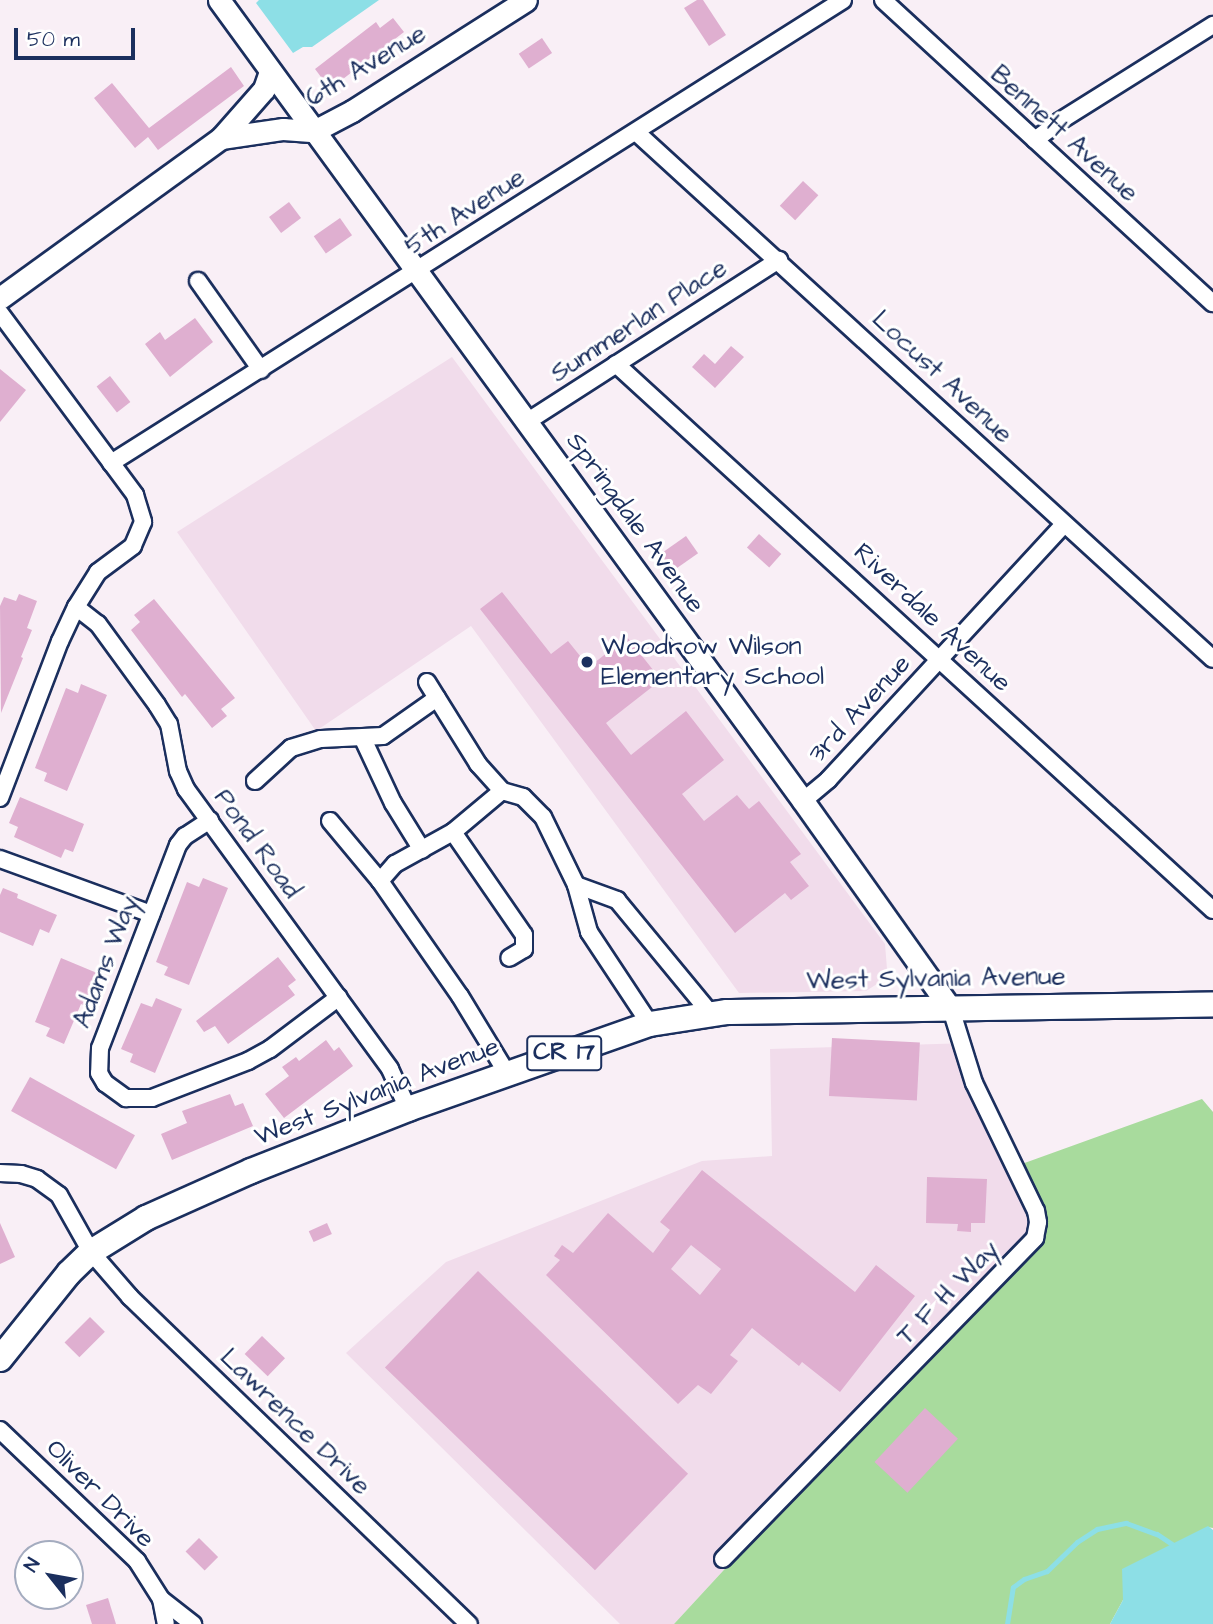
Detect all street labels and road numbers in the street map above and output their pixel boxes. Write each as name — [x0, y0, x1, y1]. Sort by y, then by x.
street label: 6th Avenue — [300, 18, 432, 114]
street label: Bennett Avenue — [984, 59, 1144, 209]
street label: 5th Avenue — [399, 162, 531, 262]
street label: Summerlan Place — [545, 252, 733, 390]
street label: Locust Avenue — [865, 304, 1019, 450]
street label: Springdale Avenue — [559, 427, 711, 619]
street label: Riverdale Avenue — [847, 537, 1017, 699]
street label: 3rd Avenue — [802, 649, 918, 769]
street label: Pond Road — [207, 783, 307, 905]
street label: Adams Way — [67, 892, 145, 1032]
street label: West Sylvania Avenue — [806, 961, 1066, 997]
street label: West Sylvania Avenue — [250, 1031, 504, 1153]
road number: CR 17 — [526, 1032, 602, 1073]
street label: T F H Way — [891, 1234, 1005, 1352]
street label: Lawrence Drive — [213, 1342, 377, 1502]
street label: Oliver Drive — [39, 1433, 161, 1555]

